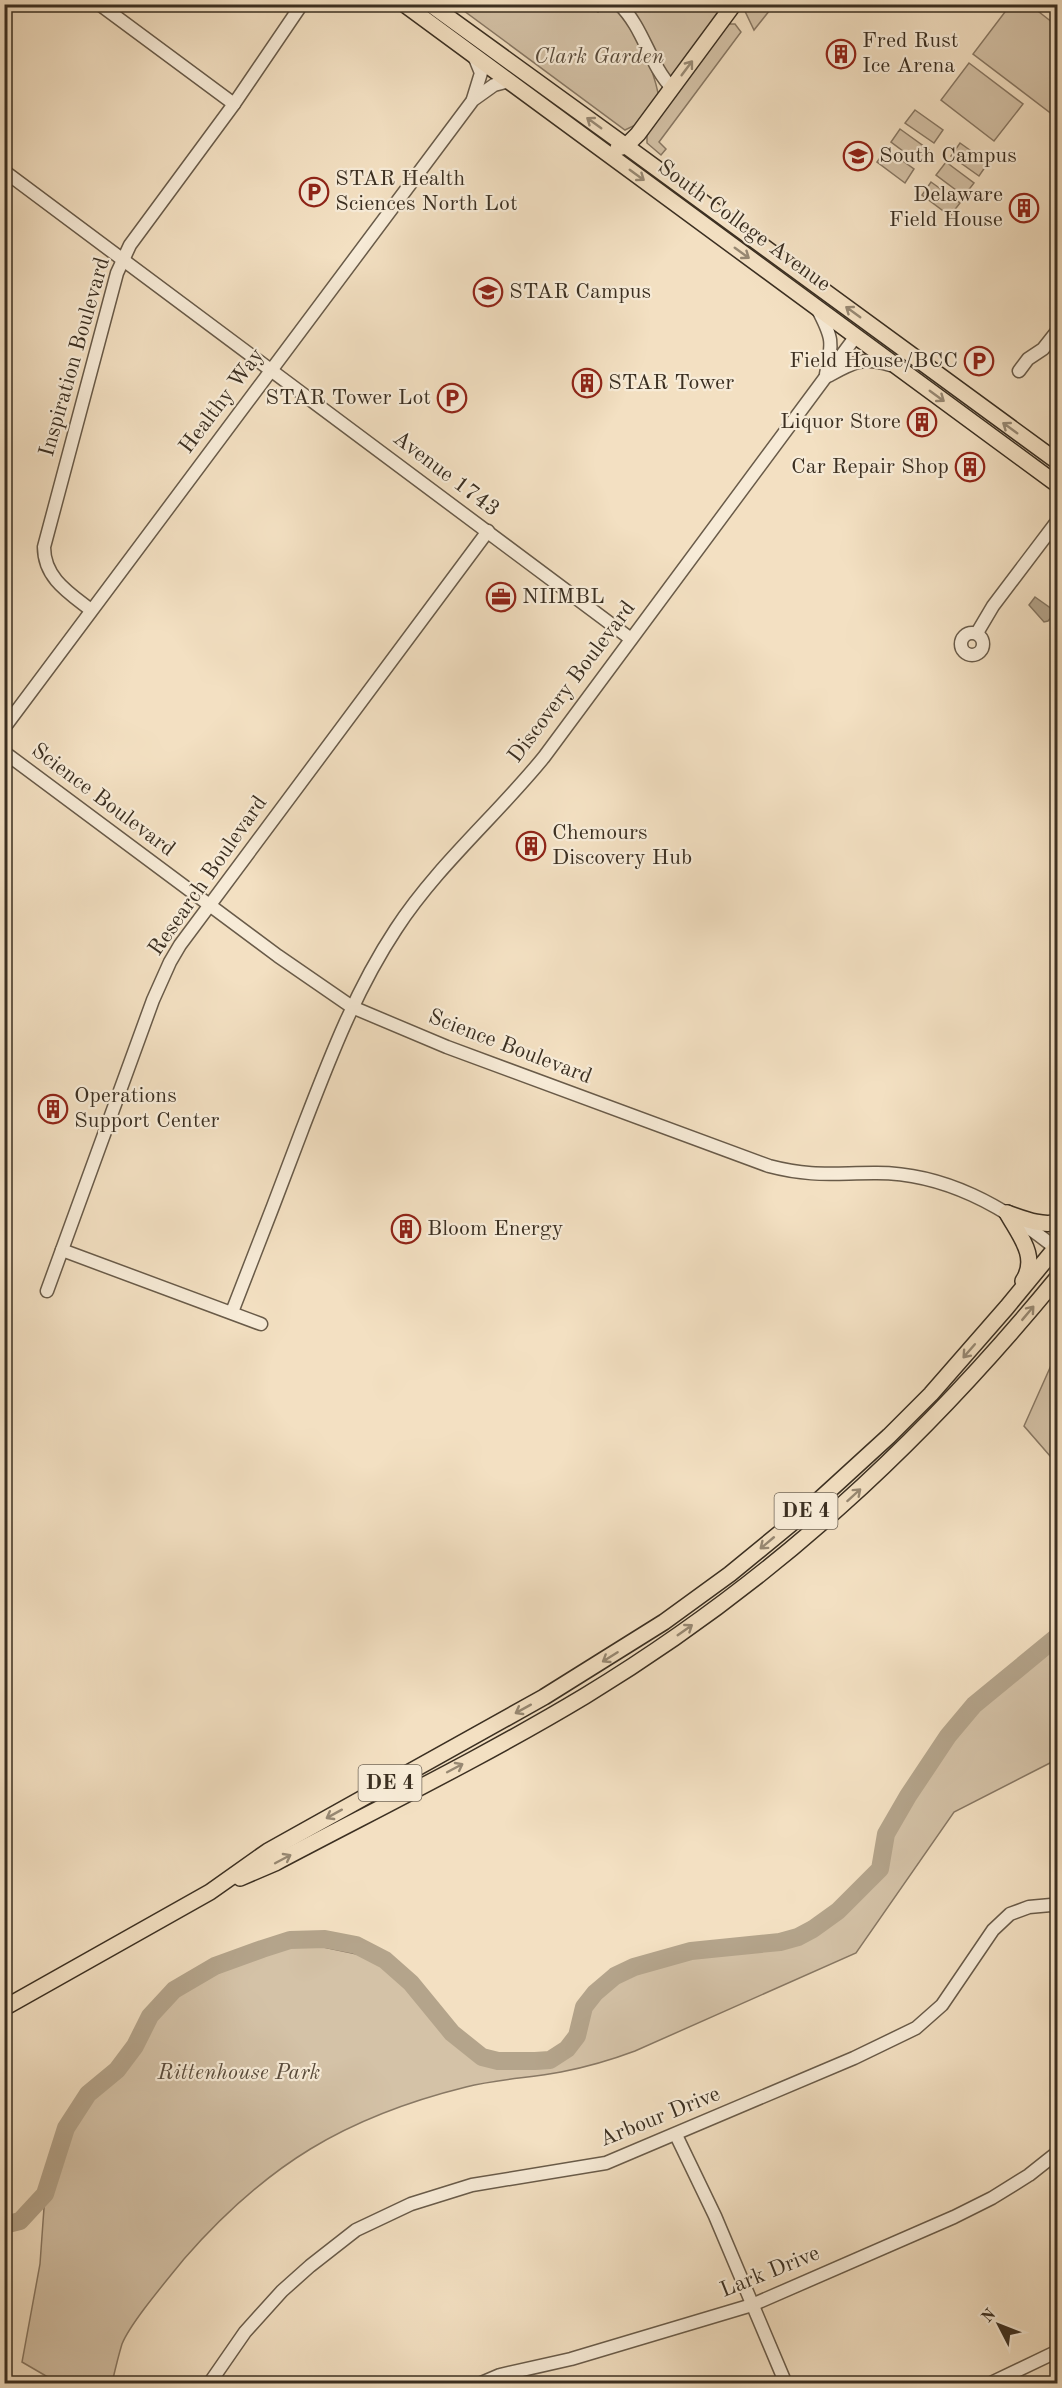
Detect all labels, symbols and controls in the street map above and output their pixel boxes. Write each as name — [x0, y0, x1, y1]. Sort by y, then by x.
place label: Fred Rust Ice Arena — [862, 30, 958, 77]
building icon: Fred Rust Ice Arena — [825, 38, 857, 70]
park label: Clark Garden — [534, 46, 664, 68]
one-way arrow — [681, 61, 693, 77]
one-way arrow — [587, 116, 603, 129]
school or university icon: South Campus — [842, 140, 874, 172]
place label: South Campus — [879, 145, 1017, 167]
street label: South College Avenue — [653, 156, 835, 296]
place label: STAR Health Sciences North Lot — [335, 168, 518, 215]
one-way arrow — [628, 169, 644, 182]
parking icon: STAR Health Sciences North Lot — [298, 176, 330, 208]
place label: Delaware Field House — [889, 184, 1003, 231]
building icon: Delaware Field House — [1008, 192, 1040, 224]
one-way arrow — [734, 247, 750, 259]
street label: Inspiration Boulevard — [36, 255, 114, 459]
school or university icon: STAR Campus — [472, 276, 504, 308]
place label: STAR Campus — [509, 281, 651, 303]
one-way arrow — [846, 306, 862, 318]
street label: Healthy Way — [175, 344, 269, 458]
parking icon: Field House/BCC — [963, 345, 995, 377]
place label: Field House/BCC — [789, 350, 958, 372]
building icon: STAR Tower — [571, 367, 603, 399]
place label: STAR Tower — [608, 372, 734, 394]
parking icon: STAR Tower Lot — [436, 382, 468, 414]
place label: STAR Tower Lot — [265, 387, 431, 409]
one-way arrow — [928, 390, 944, 402]
building icon: Liquor Store — [906, 406, 938, 438]
place label: Liquor Store — [780, 411, 901, 433]
one-way arrow — [1003, 421, 1019, 434]
street label: Avenue 1743 — [389, 427, 503, 521]
building icon: Car Repair Shop — [954, 451, 986, 483]
place label: Car Repair Shop — [791, 456, 949, 478]
office icon: NIIMBL — [485, 581, 517, 613]
place label: NIIMBL — [522, 586, 605, 608]
street label: Discovery Boulevard — [504, 597, 640, 767]
street label: Science Boulevard — [27, 739, 179, 861]
street label: Research Boulevard — [145, 792, 271, 960]
place label: Chemours Discovery Hub — [552, 822, 692, 869]
building icon: Chemours Discovery Hub — [515, 830, 547, 862]
street label: Science Boulevard — [425, 1006, 595, 1088]
place label: Operations Support Center — [74, 1085, 220, 1132]
building icon: Operations Support Center — [37, 1093, 69, 1125]
building icon: Bloom Energy — [390, 1213, 422, 1245]
place label: Bloom Energy — [427, 1218, 564, 1240]
one-way arrow — [1021, 1305, 1034, 1321]
one-way arrow — [962, 1343, 976, 1358]
one-way arrow — [846, 1488, 861, 1502]
road number: DE 4 — [774, 1493, 838, 1529]
one-way arrow — [760, 1536, 775, 1550]
one-way arrow — [676, 1624, 693, 1636]
one-way arrow — [602, 1652, 619, 1664]
one-way arrow — [515, 1703, 532, 1715]
one-way arrow — [446, 1762, 463, 1774]
road number: DE 4 — [358, 1765, 422, 1801]
one-way arrow — [326, 1808, 343, 1820]
one-way arrow — [273, 1853, 291, 1864]
park label: Rittenhouse Park — [157, 2062, 321, 2084]
street label: Arbour Drive — [597, 2083, 723, 2151]
street label: Lark Drive — [717, 2242, 823, 2302]
north arrow — [969, 2295, 1029, 2355]
text: N — [979, 2306, 1000, 2326]

